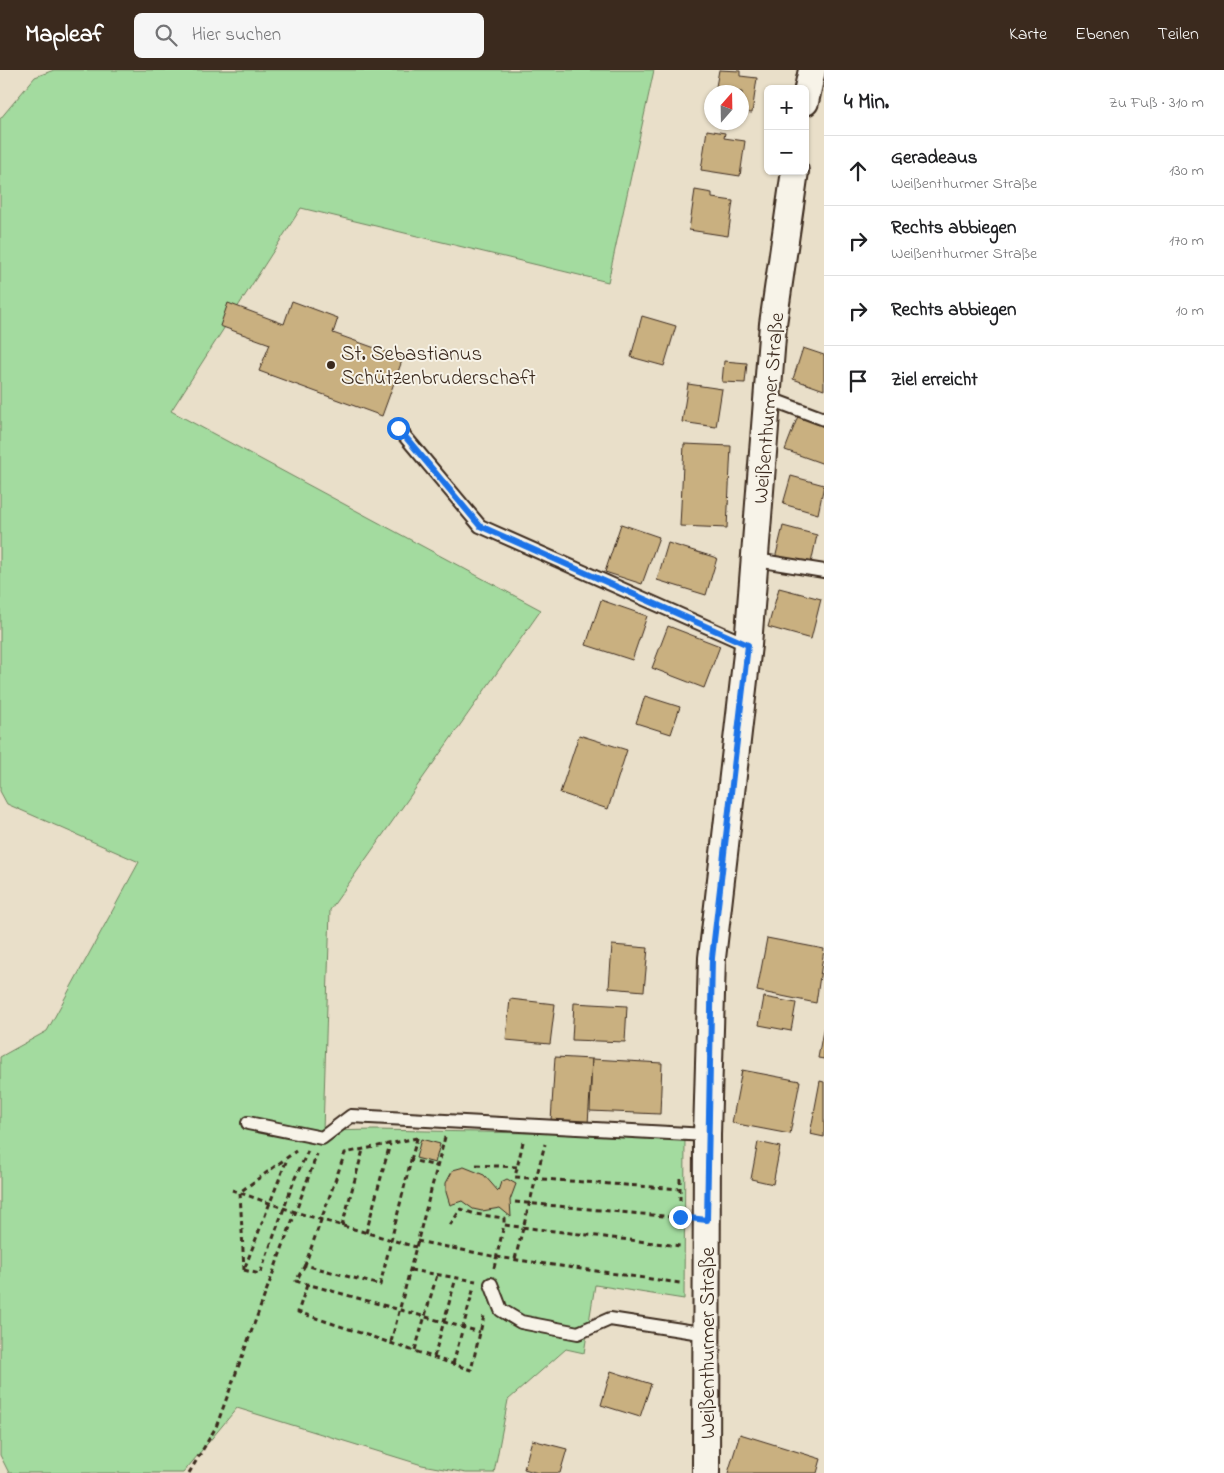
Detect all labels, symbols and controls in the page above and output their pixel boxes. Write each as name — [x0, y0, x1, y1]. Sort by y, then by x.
search box — [134, 13, 484, 58]
text: Mapleaf — [25, 18, 104, 53]
icon: search — [152, 21, 180, 49]
text: Hier suchen — [192, 22, 281, 49]
text: Karte — [1009, 22, 1047, 48]
text: Ebenen — [1075, 22, 1129, 48]
text: Teilen — [1157, 22, 1199, 48]
north arrow — [704, 85, 749, 130]
map controls — [764, 85, 809, 175]
button: + — [764, 85, 809, 130]
text: 4 Min. — [844, 88, 889, 118]
text: Zu Fuß · 310 m — [1109, 91, 1204, 115]
button: − — [764, 130, 809, 175]
text: Geradeaus — [891, 145, 978, 172]
icon: ahead — [844, 157, 872, 185]
text: 130 m — [1169, 159, 1204, 183]
text: Weißenthurmer Straße — [891, 172, 1037, 196]
text: Rechts abbiegen — [891, 215, 1016, 242]
icon: right — [844, 227, 872, 255]
text: 170 m — [1169, 229, 1204, 253]
text: Weißenthurmer Straße — [891, 242, 1037, 266]
icon: right — [844, 297, 872, 325]
text: Rechts abbiegen — [891, 297, 1016, 324]
text: 10 m — [1176, 299, 1204, 323]
street label: Weißenthurmer Straße — [747, 311, 793, 505]
place label: St. Sebastianus Schützenbruderschaft — [341, 340, 536, 394]
marker: St. Sebastianus Schützenbruderschaft — [325, 359, 337, 371]
icon: arrive — [844, 367, 872, 395]
text: Ziel erreicht — [891, 367, 978, 394]
route start — [387, 417, 410, 440]
route end — [669, 1206, 692, 1229]
street label: Weißenthurmer Straße — [694, 1246, 724, 1439]

